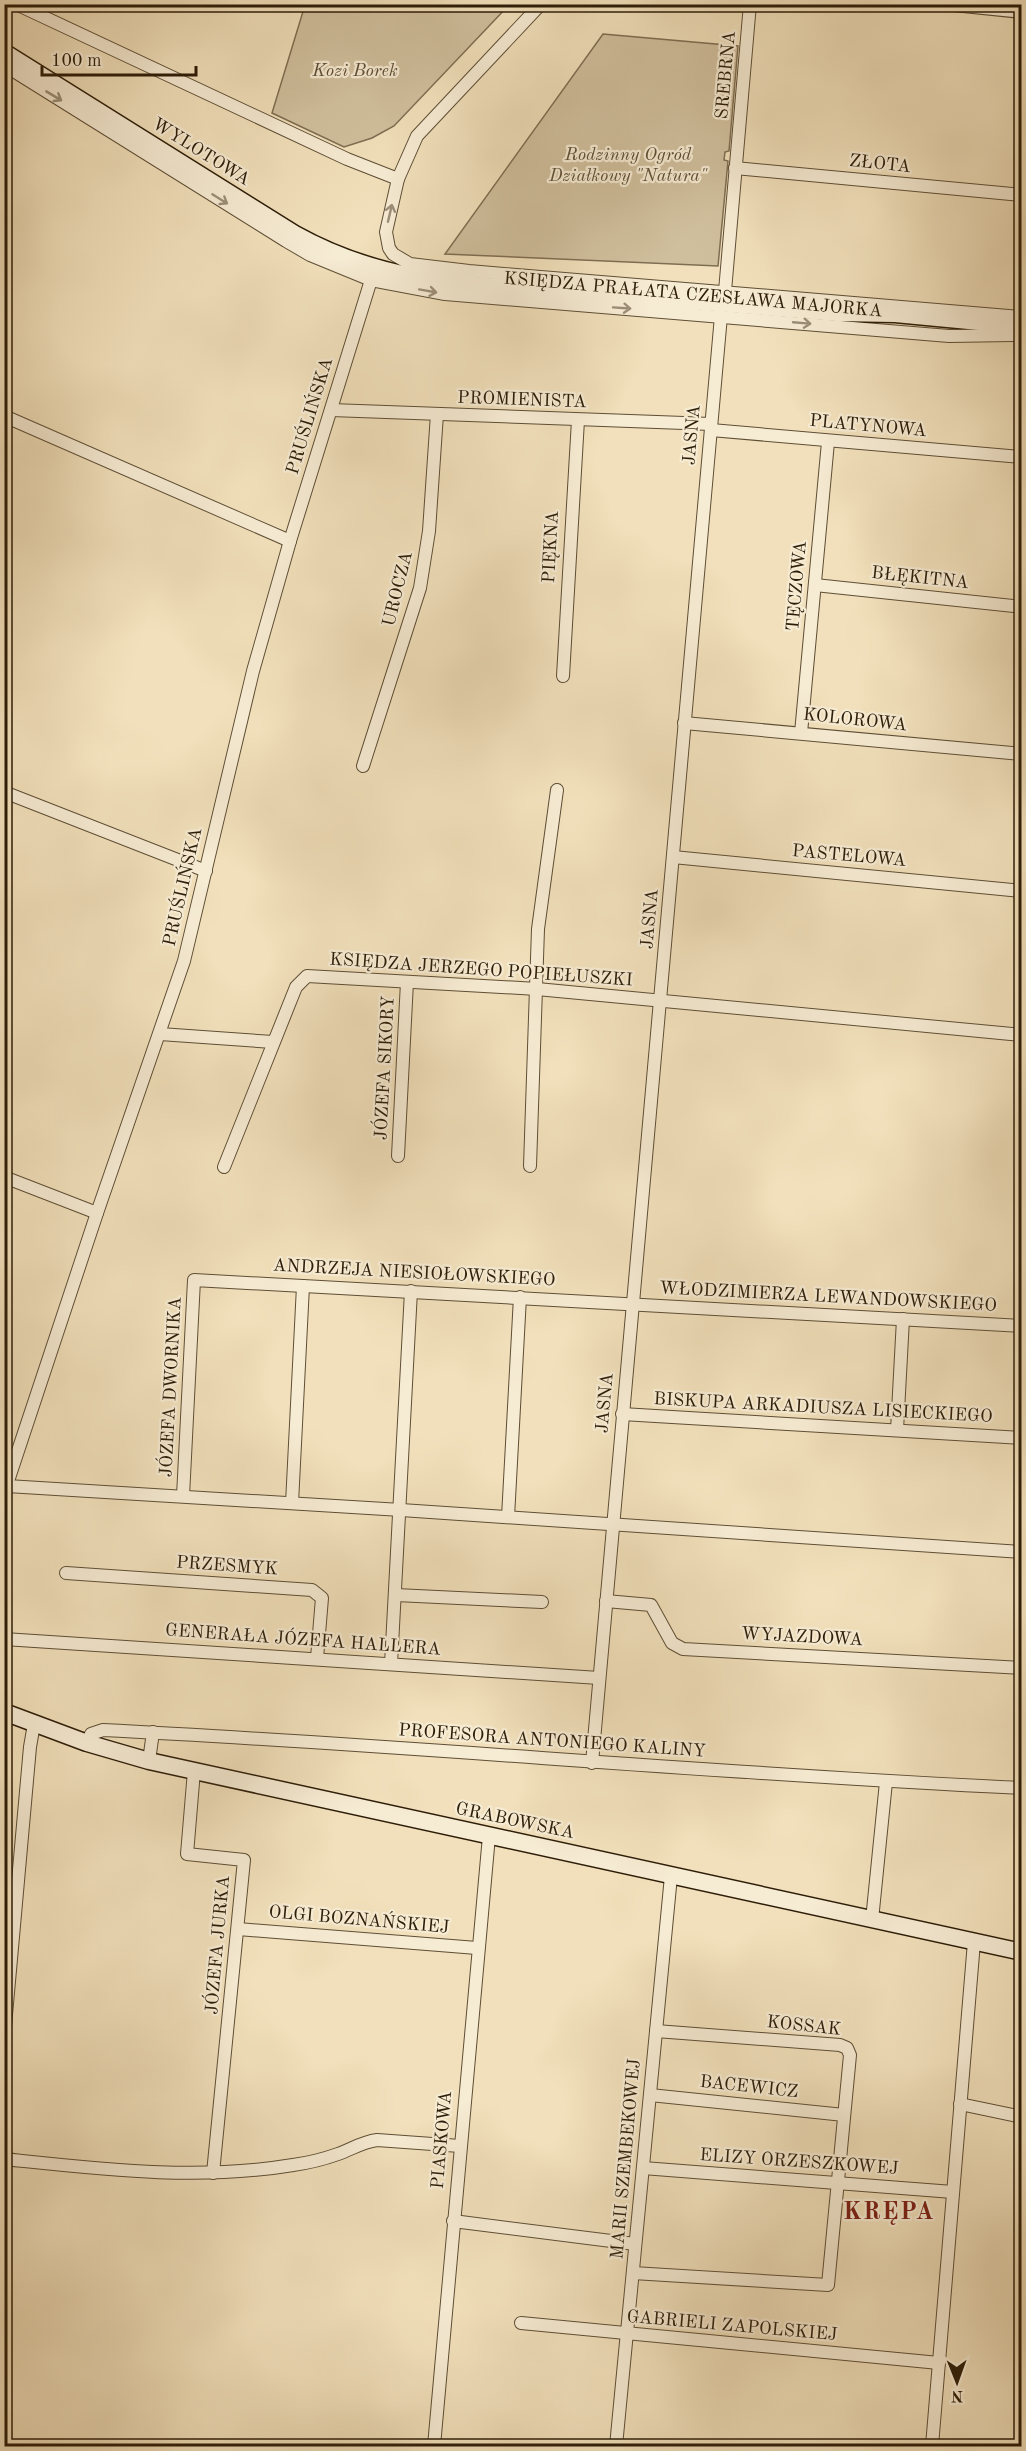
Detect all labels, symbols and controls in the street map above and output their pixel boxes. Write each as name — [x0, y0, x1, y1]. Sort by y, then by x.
street label: SREBRNA — [713, 30, 739, 120]
scale bar — [42, 39, 196, 77]
text: 100 m — [51, 52, 102, 70]
park label: Kozi Borek — [311, 62, 398, 80]
one-way arrow — [46, 89, 63, 102]
street label: WYLOTOWA — [149, 115, 253, 189]
park label: Rodzinny Ogród Działkowy "Natura" — [548, 146, 708, 185]
street label: ZŁOTA — [848, 152, 912, 176]
one-way arrow — [211, 194, 228, 206]
one-way arrow — [385, 204, 396, 224]
street label: KSIĘDZA PRAŁATA CZESŁAWA MAJORKA — [503, 269, 883, 321]
one-way arrow — [418, 286, 437, 297]
one-way arrow — [612, 303, 632, 314]
one-way arrow — [791, 318, 811, 329]
street label: PRUŚLIŃSKA — [279, 354, 336, 477]
street label: PROMIENISTA — [457, 389, 587, 411]
street label: JASNA — [680, 404, 704, 466]
street label: PLATYNOWA — [809, 412, 928, 440]
street label: PIĘKNA — [540, 510, 562, 584]
street label: TĘCZOWA — [784, 540, 810, 632]
street label: UROCZA — [380, 549, 416, 629]
street label: BŁĘKITNA — [870, 564, 970, 592]
street label: KOLOROWA — [802, 706, 908, 734]
street label: PRUŚLIŃSKA — [156, 825, 205, 948]
street label: PASTELOWA — [791, 842, 907, 870]
street label: JASNA — [638, 888, 662, 950]
street label: KSIĘDZA JERZEGO POPIEŁUSZKI — [329, 950, 633, 990]
street label: JÓZEFA SIKORY — [367, 995, 398, 1141]
street label: ANDRZEJA NIESIOŁOWSKIEGO — [272, 1257, 556, 1289]
street label: WŁODZIMIERZA LEWANDOWSKIEGO — [659, 1279, 997, 1315]
street label: JÓZEFA DWORNIKA — [152, 1296, 185, 1478]
street label: JASNA — [593, 1372, 617, 1434]
street label: BISKUPA ARKADIUSZA LISIECKIEGO — [653, 1390, 993, 1426]
street label: PRZESMYK — [175, 1553, 279, 1579]
street label: GENERAŁA JÓZEFA HALLERA — [164, 1616, 442, 1659]
street label: WYJAZDOWA — [741, 1625, 864, 1649]
street label: PROFESORA ANTONIEGO KALINY — [398, 1721, 706, 1761]
street label: GRABOWSKA — [454, 1800, 576, 1842]
street label: JÓZEFA JURKA — [198, 1874, 233, 2015]
street label: OLGI BOZNAŃSKIEJ — [268, 1898, 451, 1937]
street label: KOSSAK — [766, 2013, 842, 2039]
street label: MARII SZEMBEKOWEJ — [608, 2058, 644, 2260]
street label: BACEWICZ — [699, 2073, 799, 2101]
street label: PIASKOWA — [429, 2090, 455, 2190]
street label: ELIZY ORZESZKOWEJ — [699, 2146, 899, 2178]
district label: KRĘPA — [843, 2201, 935, 2225]
street label: GABRIELI ZAPOLSKIEJ — [626, 2308, 838, 2344]
north arrow — [927, 2352, 987, 2412]
text: N — [950, 2387, 963, 2403]

